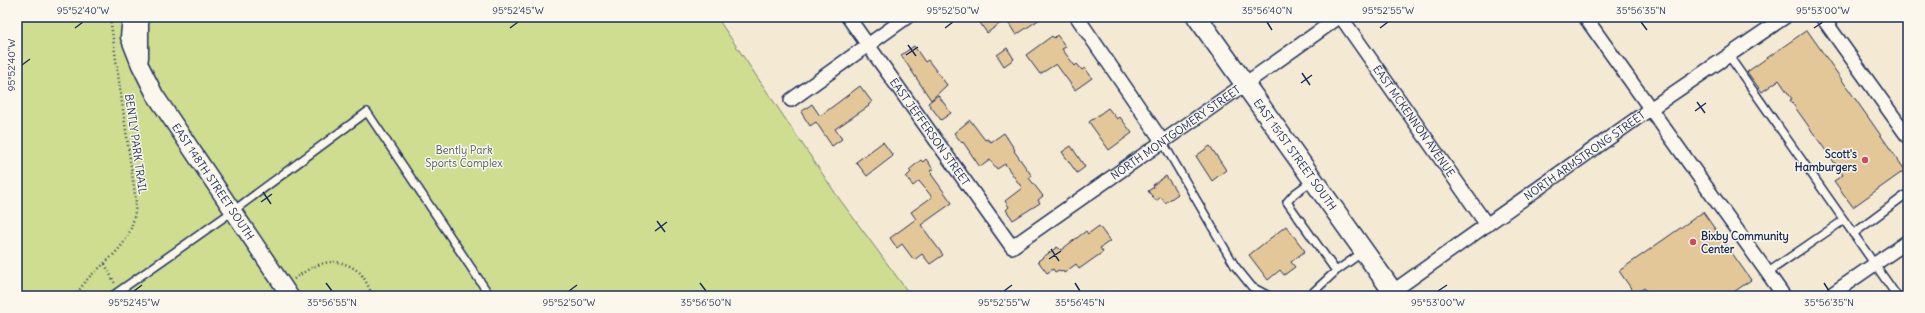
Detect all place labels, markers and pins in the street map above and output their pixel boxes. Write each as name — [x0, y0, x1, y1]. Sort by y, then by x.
place label: Scott's Hamburgers — [1795, 147, 1857, 175]
marker: Scott's Hamburgers — [1860, 155, 1870, 165]
place label: Bixby Community Center — [1701, 229, 1789, 256]
marker: Bixby Community Center — [1688, 237, 1698, 247]

